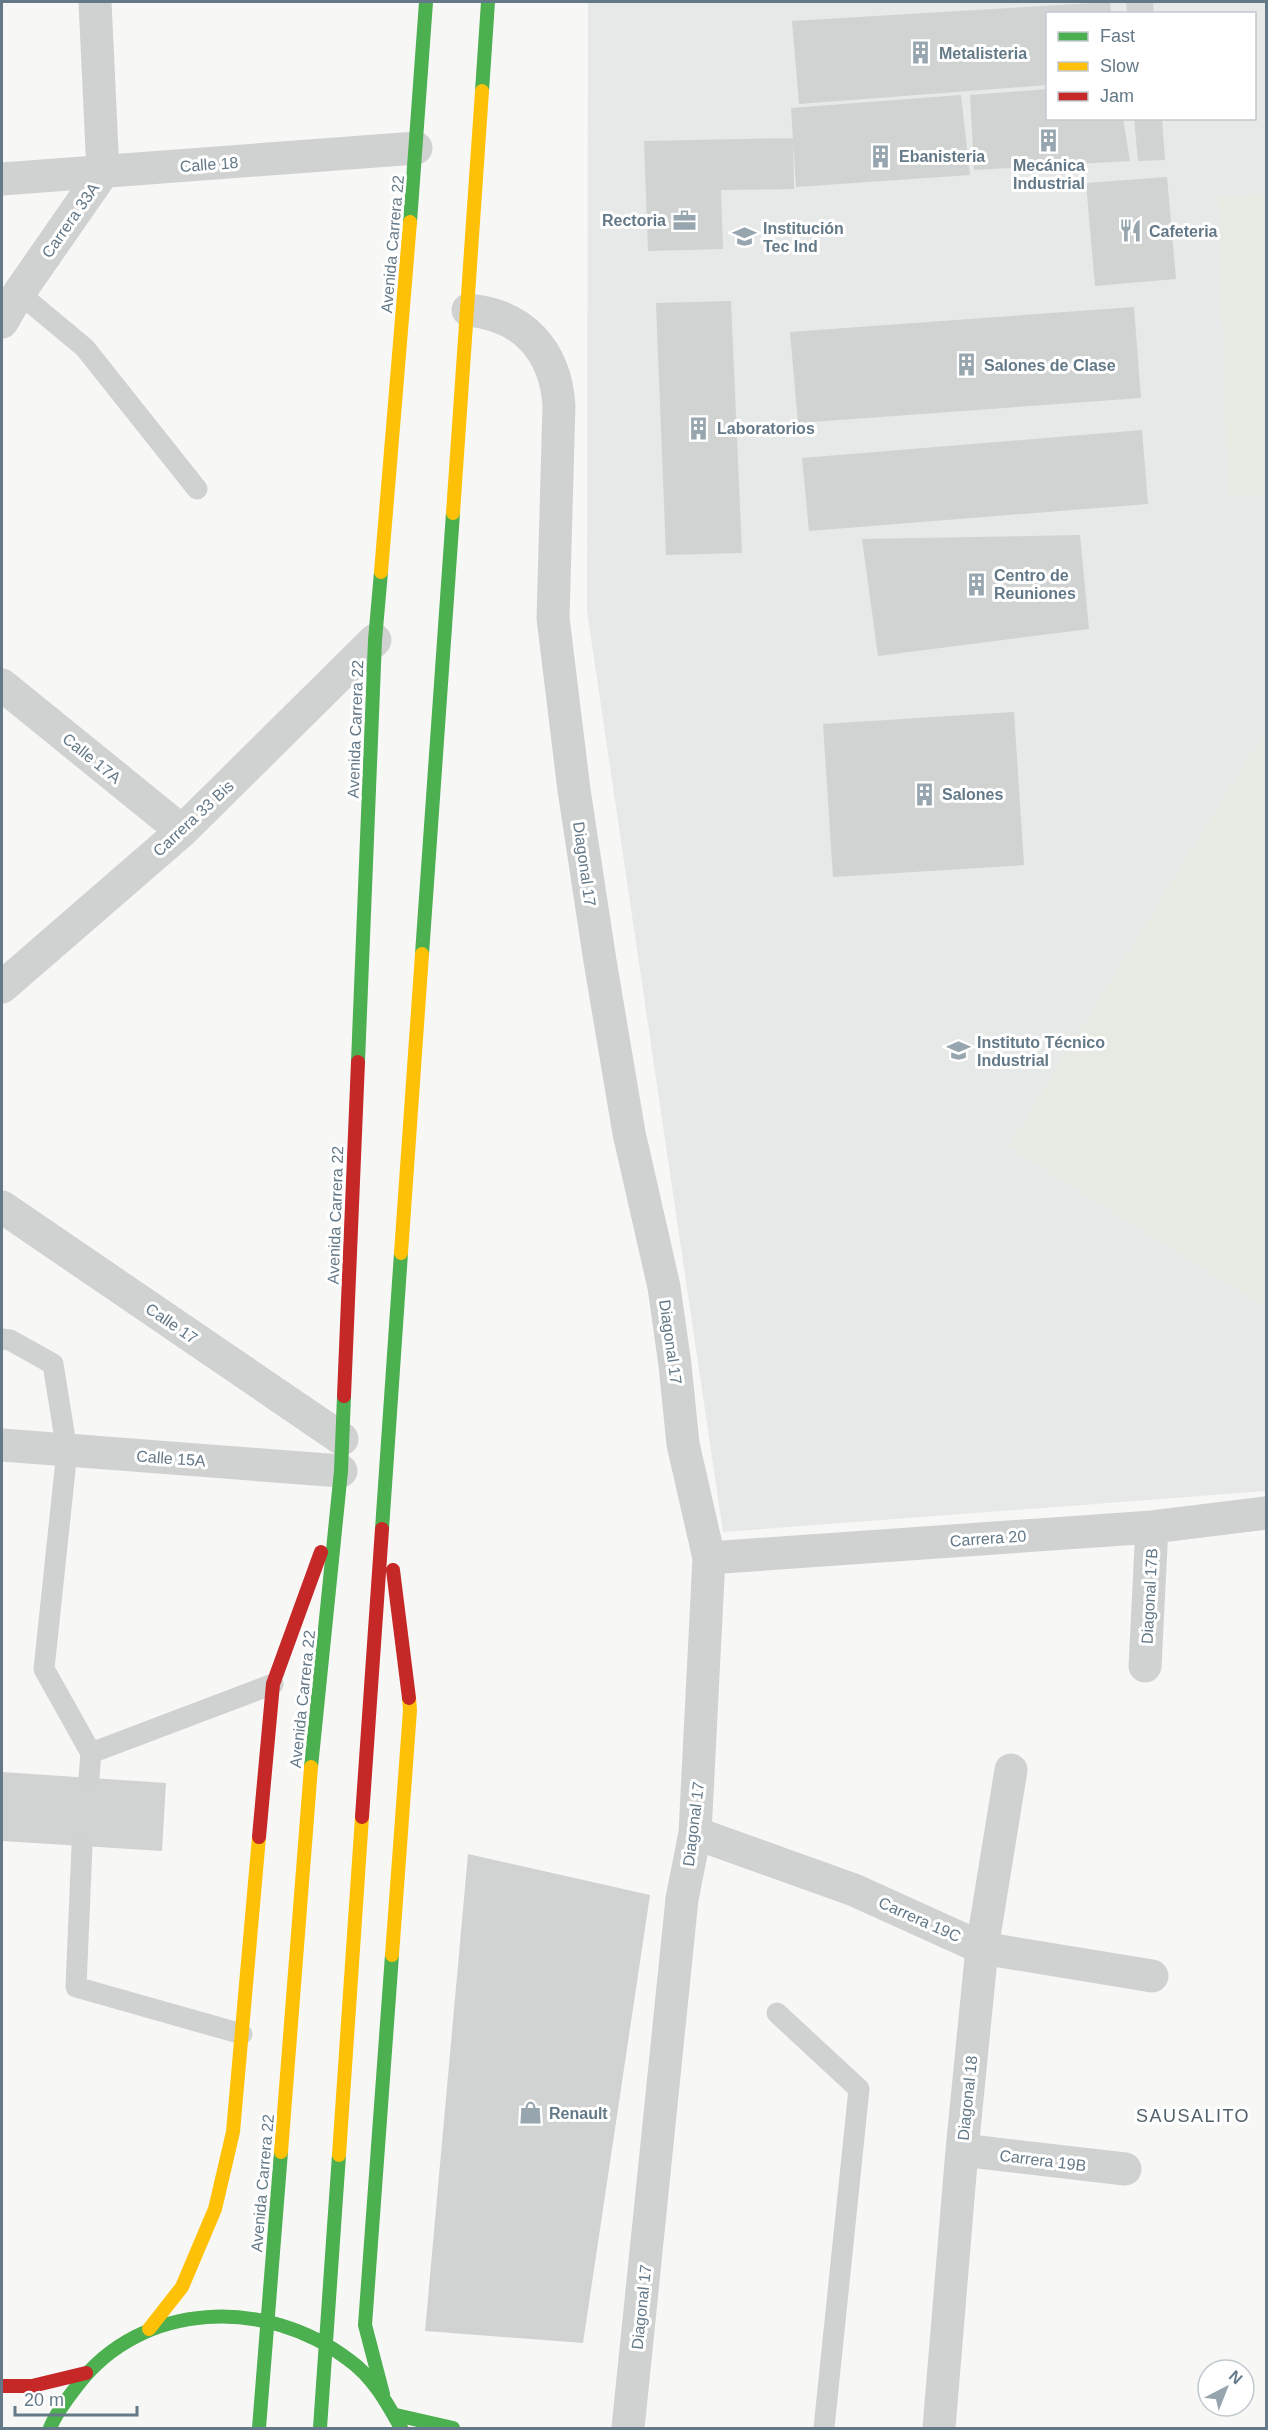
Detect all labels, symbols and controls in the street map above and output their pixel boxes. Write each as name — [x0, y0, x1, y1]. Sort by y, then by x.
legend — [1046, 12, 1256, 120]
text: Fast — [1100, 26, 1135, 46]
building icon: Metalisteria — [908, 40, 934, 66]
place label: Metalisteria — [939, 45, 1027, 62]
text: Slow — [1100, 56, 1140, 76]
text: Jam — [1100, 86, 1134, 106]
building icon: Mecánica Industrial — [1036, 127, 1062, 153]
building icon: Ebanisteria — [868, 143, 894, 169]
place label: Ebanisteria — [899, 148, 985, 165]
street label: Calle 18 — [179, 154, 239, 175]
place label: Mecánica Industrial — [1013, 157, 1085, 192]
street label: Avenida Carrera 22 — [378, 174, 407, 314]
street label: Carrera 33A — [38, 179, 103, 261]
office icon: Rectoria — [671, 207, 697, 233]
place label: Rectoria — [602, 212, 666, 229]
restaurant icon: Cafeteria — [1118, 218, 1144, 244]
place label: Institución Tec Ind — [763, 220, 844, 255]
place label: Cafeteria — [1149, 223, 1218, 240]
school or university icon: Institución Tec Ind — [732, 224, 758, 250]
building icon: Salones de Clase — [953, 352, 979, 378]
place label: Salones de Clase — [984, 357, 1116, 374]
building icon: Laboratorios — [686, 415, 712, 441]
place label: Laboratorios — [717, 420, 815, 437]
place label: Centro de Reuniones — [994, 567, 1076, 602]
building icon: Centro de Reuniones — [963, 571, 989, 597]
street label: Avenida Carrera 22 — [345, 659, 366, 798]
street label: Calle 17A — [59, 730, 124, 787]
street label: Carrera 33 Bis — [150, 777, 237, 860]
building icon: Salones — [911, 781, 937, 807]
place label: Salones — [942, 786, 1003, 803]
street label: Diagonal 17 — [570, 821, 599, 908]
place label: Instituto Técnico Industrial — [977, 1034, 1105, 1069]
school or university icon: Instituto Técnico Industrial — [946, 1038, 972, 1064]
street label: Avenida Carrera 22 — [325, 1145, 346, 1284]
street label: Diagonal 17 — [656, 1299, 685, 1386]
street label: Calle 17 — [143, 1300, 201, 1347]
street label: Calle 15A — [136, 1448, 206, 1469]
street label: Carrera 20 — [949, 1527, 1027, 1550]
street label: Diagonal 17B — [1138, 1548, 1161, 1644]
street label: Avenida Carrera 22 — [287, 1629, 318, 1769]
street label: Diagonal 17 — [680, 1781, 707, 1867]
street label: Carrera 19C — [876, 1894, 963, 1945]
street label: Diagonal 18 — [955, 2055, 980, 2141]
shop icon: Renault — [518, 2100, 544, 2126]
place label: Renault — [549, 2105, 608, 2122]
district label: SAUSALITO — [1136, 2106, 1250, 2126]
street label: Avenida Carrera 22 — [248, 2113, 277, 2253]
street label: Carrera 19B — [999, 2147, 1087, 2174]
street label: Diagonal 17 — [629, 2264, 654, 2350]
north arrow — [1196, 2358, 1256, 2418]
text: N — [1226, 2367, 1246, 2387]
scale bar — [15, 2379, 136, 2417]
text: 20 m — [24, 2390, 64, 2410]

